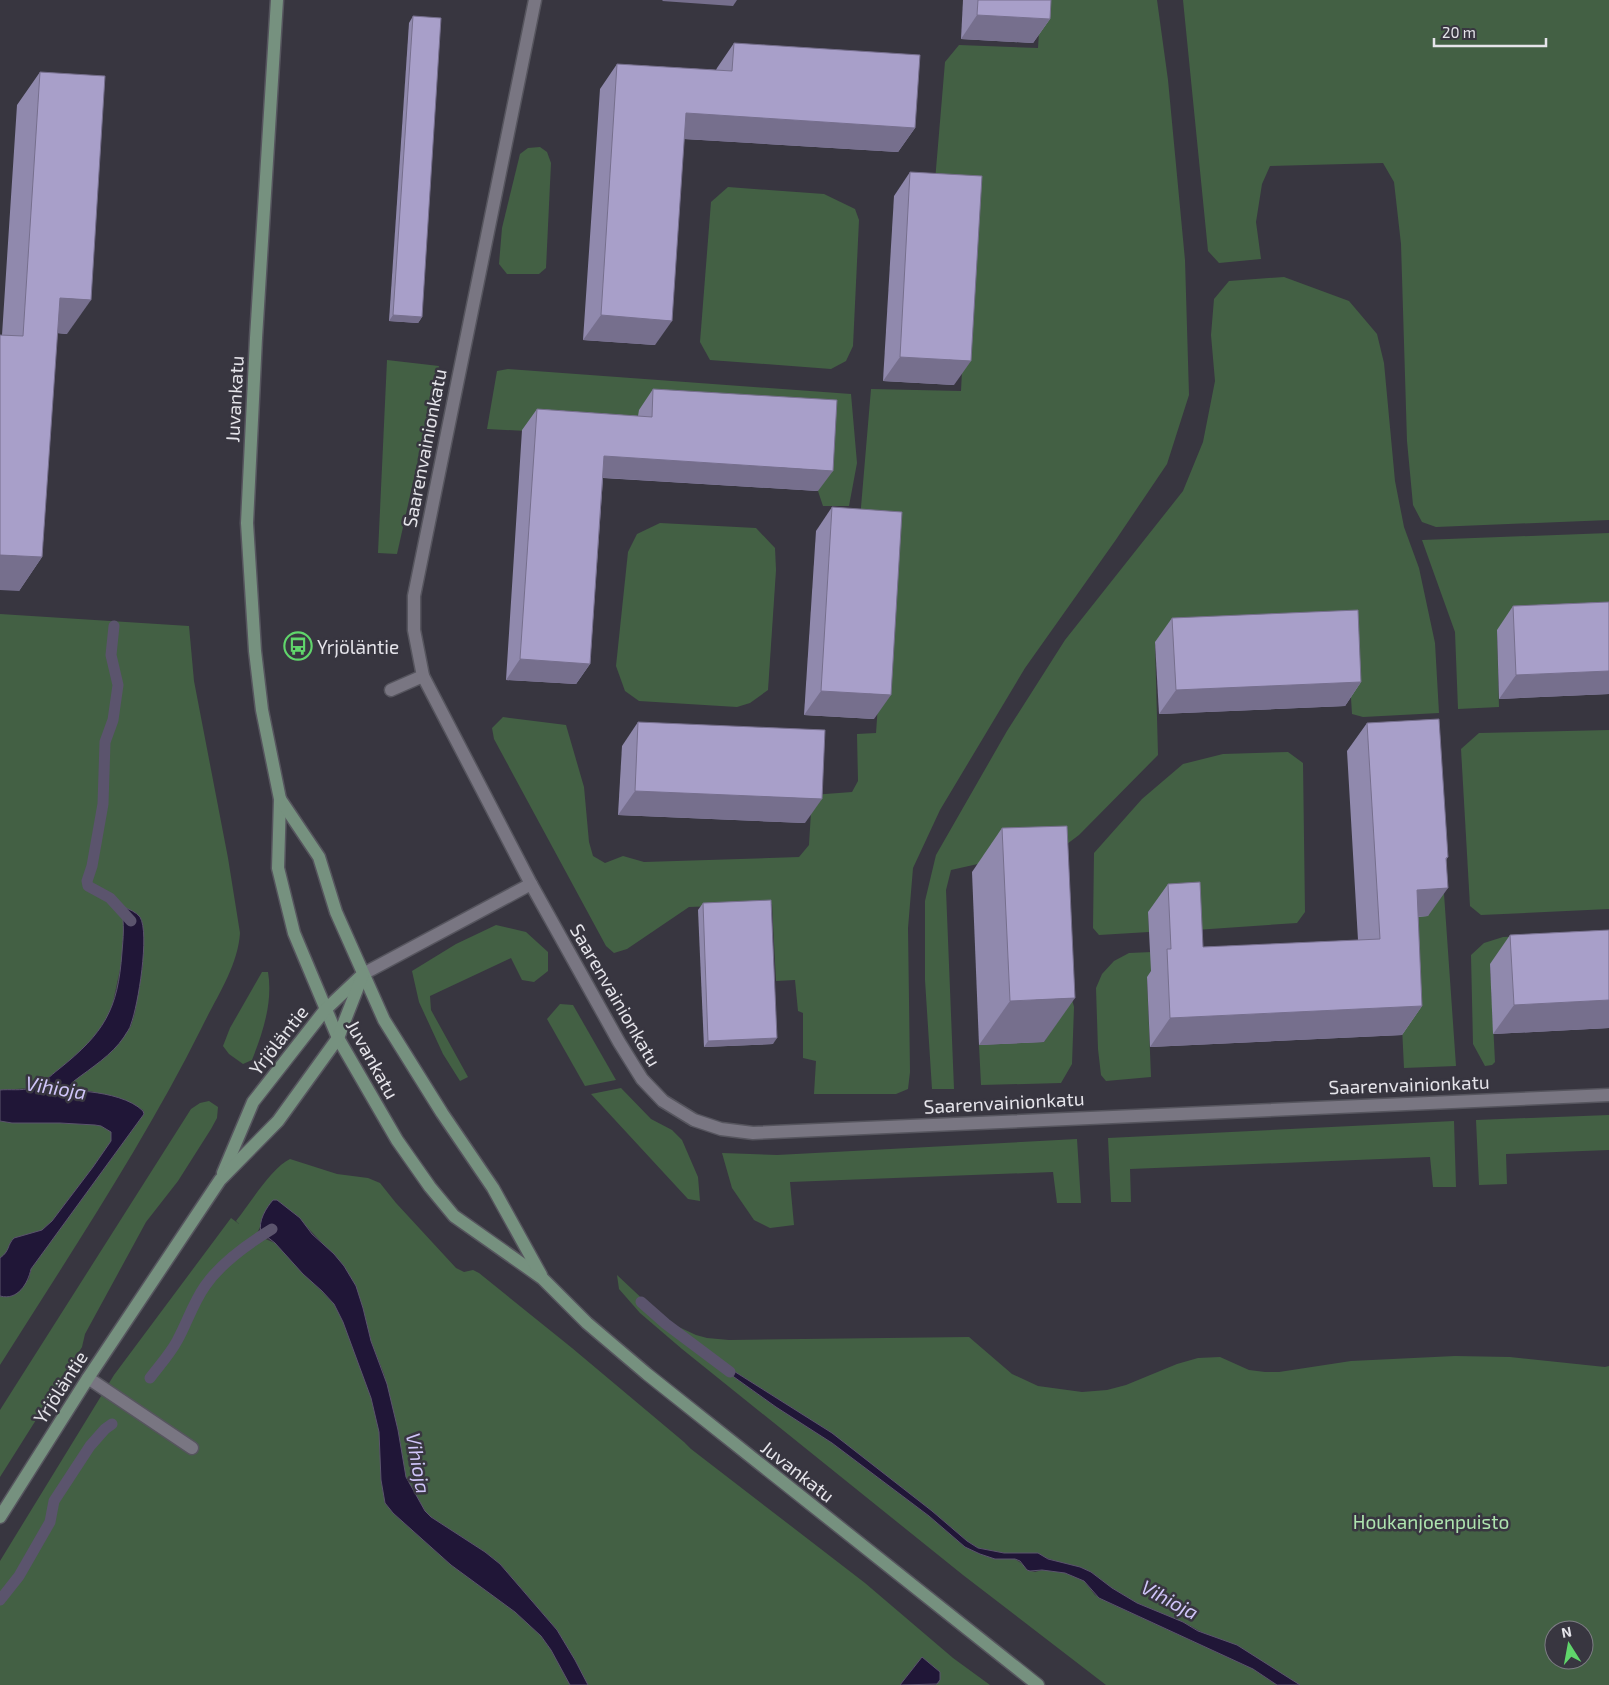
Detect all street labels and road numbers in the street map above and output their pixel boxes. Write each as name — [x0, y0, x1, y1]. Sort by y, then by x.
street label: Juvankatu — [220, 355, 248, 443]
street label: Saarenvainionkatu — [397, 367, 451, 529]
street label: Saarenvainionkatu — [566, 920, 666, 1070]
street label: Yrjöläntie — [244, 1001, 312, 1079]
street label: Juvankatu — [342, 1015, 404, 1103]
street label: Saarenvainionkatu — [1328, 1070, 1490, 1098]
street label: Saarenvainionkatu — [923, 1086, 1085, 1118]
street label: Yrjöläntie — [28, 1346, 92, 1428]
street label: Juvankatu — [757, 1435, 839, 1507]

